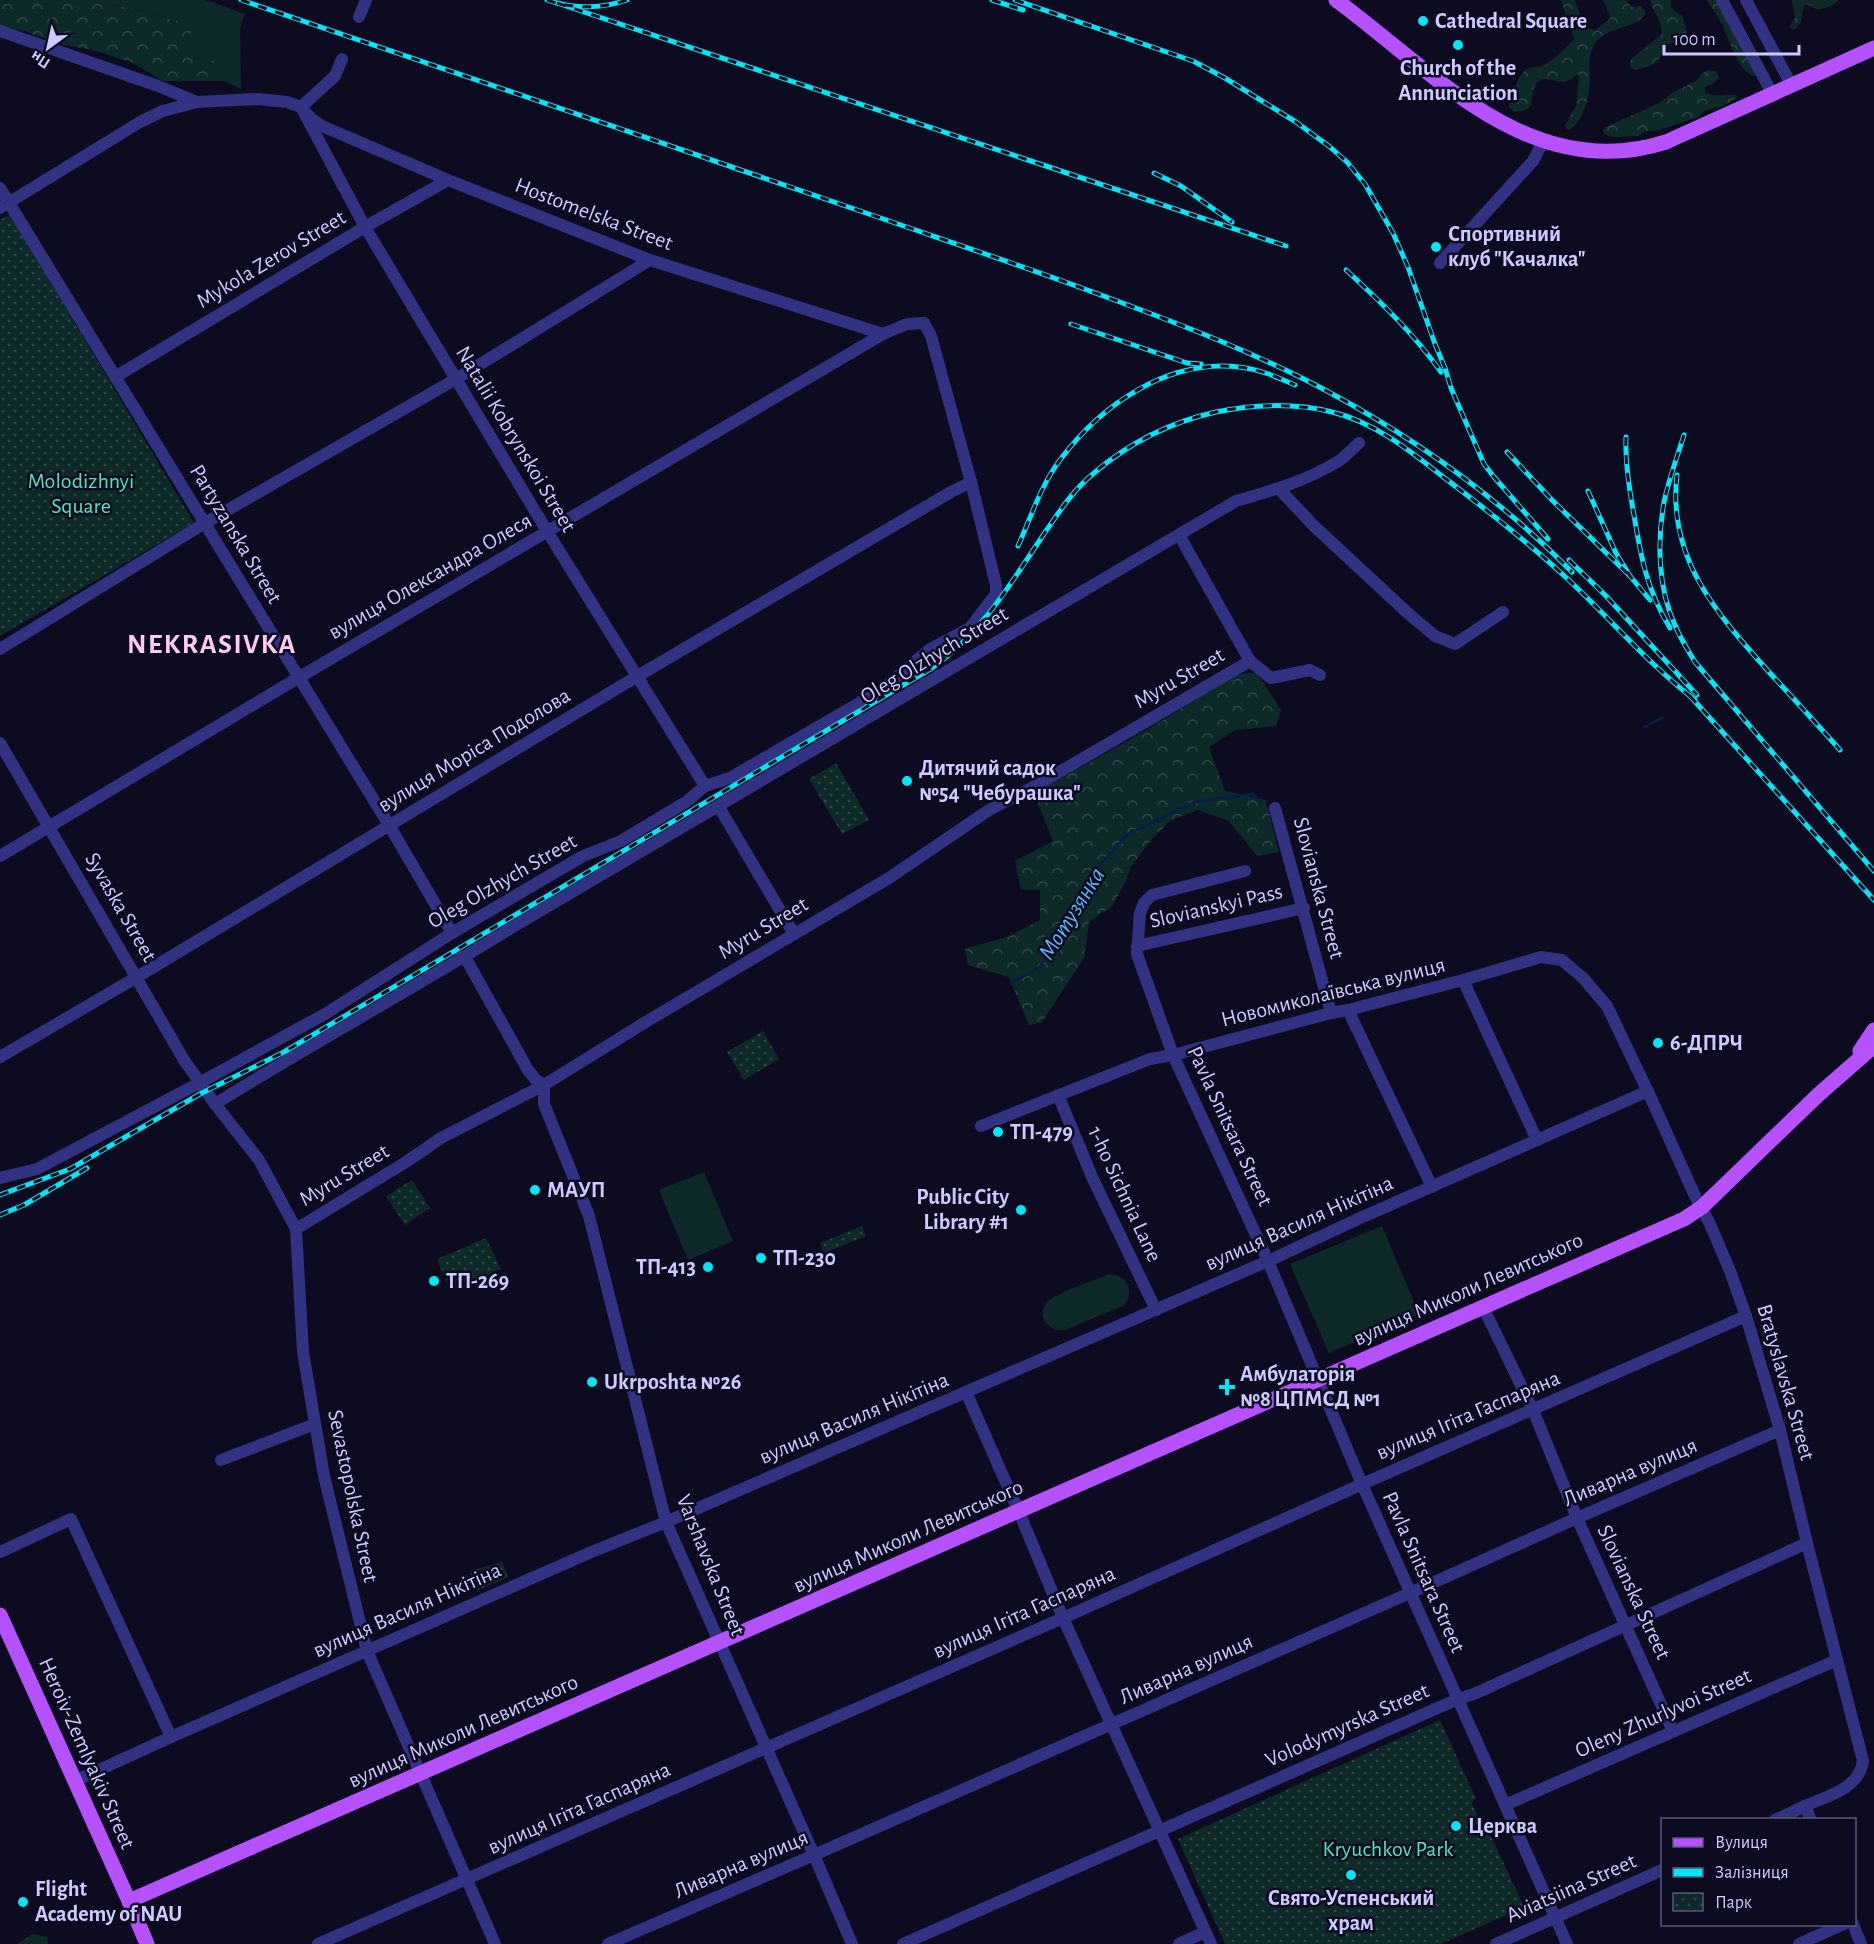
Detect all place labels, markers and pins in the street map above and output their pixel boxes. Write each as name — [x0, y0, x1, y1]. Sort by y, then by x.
place label: Cathedral Square — [1435, 10, 1587, 32]
marker: Cathedral Square — [1416, 14, 1430, 28]
marker: Church of the Annunciation — [1451, 38, 1465, 52]
place label: Church of the Annunciation — [1398, 57, 1518, 104]
place label: Спортивний клуб "Качалка" — [1448, 223, 1586, 271]
marker: Спортивний клуб "Качалка" — [1429, 240, 1443, 254]
place label: Дитячий садок №54 "Чебурашка" — [919, 757, 1081, 805]
marker: Дитячий садок №54 "Чебурашка" — [900, 774, 914, 788]
place label: 6-ДПРЧ — [1670, 1032, 1743, 1054]
marker: 6-ДПРЧ — [1651, 1036, 1665, 1050]
place label: ТП-479 — [1010, 1121, 1073, 1143]
marker: ТП-479 — [991, 1125, 1005, 1139]
place label: МАУП — [547, 1179, 606, 1201]
marker: МАУП — [528, 1183, 542, 1197]
place label: Public City Library #1 — [916, 1186, 1009, 1234]
marker: Public City Library #1 — [1014, 1203, 1028, 1217]
place label: ТП-230 — [773, 1247, 836, 1269]
marker: ТП-230 — [754, 1251, 768, 1265]
place label: ТП-413 — [636, 1256, 696, 1278]
marker: ТП-413 — [701, 1260, 715, 1274]
place label: ТП-269 — [446, 1270, 509, 1292]
marker: ТП-269 — [427, 1274, 441, 1288]
place label: Амбулаторія №8 ЦПМСД №1 — [1240, 1363, 1381, 1410]
place label: Ukrposhta №26 — [604, 1371, 741, 1393]
marker: Ukrposhta №26 — [585, 1375, 599, 1389]
marker: Амбулаторія №8 ЦПМСД №1 — [1218, 1378, 1236, 1396]
place label: Церква — [1468, 1815, 1537, 1837]
marker: Церква — [1449, 1819, 1463, 1833]
marker: Свято-Успенський храм — [1344, 1868, 1358, 1882]
place label: Flight Academy of NAU — [35, 1878, 182, 1926]
place label: Свято-Успенський храм — [1268, 1887, 1434, 1934]
marker: Flight Academy of NAU — [16, 1895, 30, 1909]

